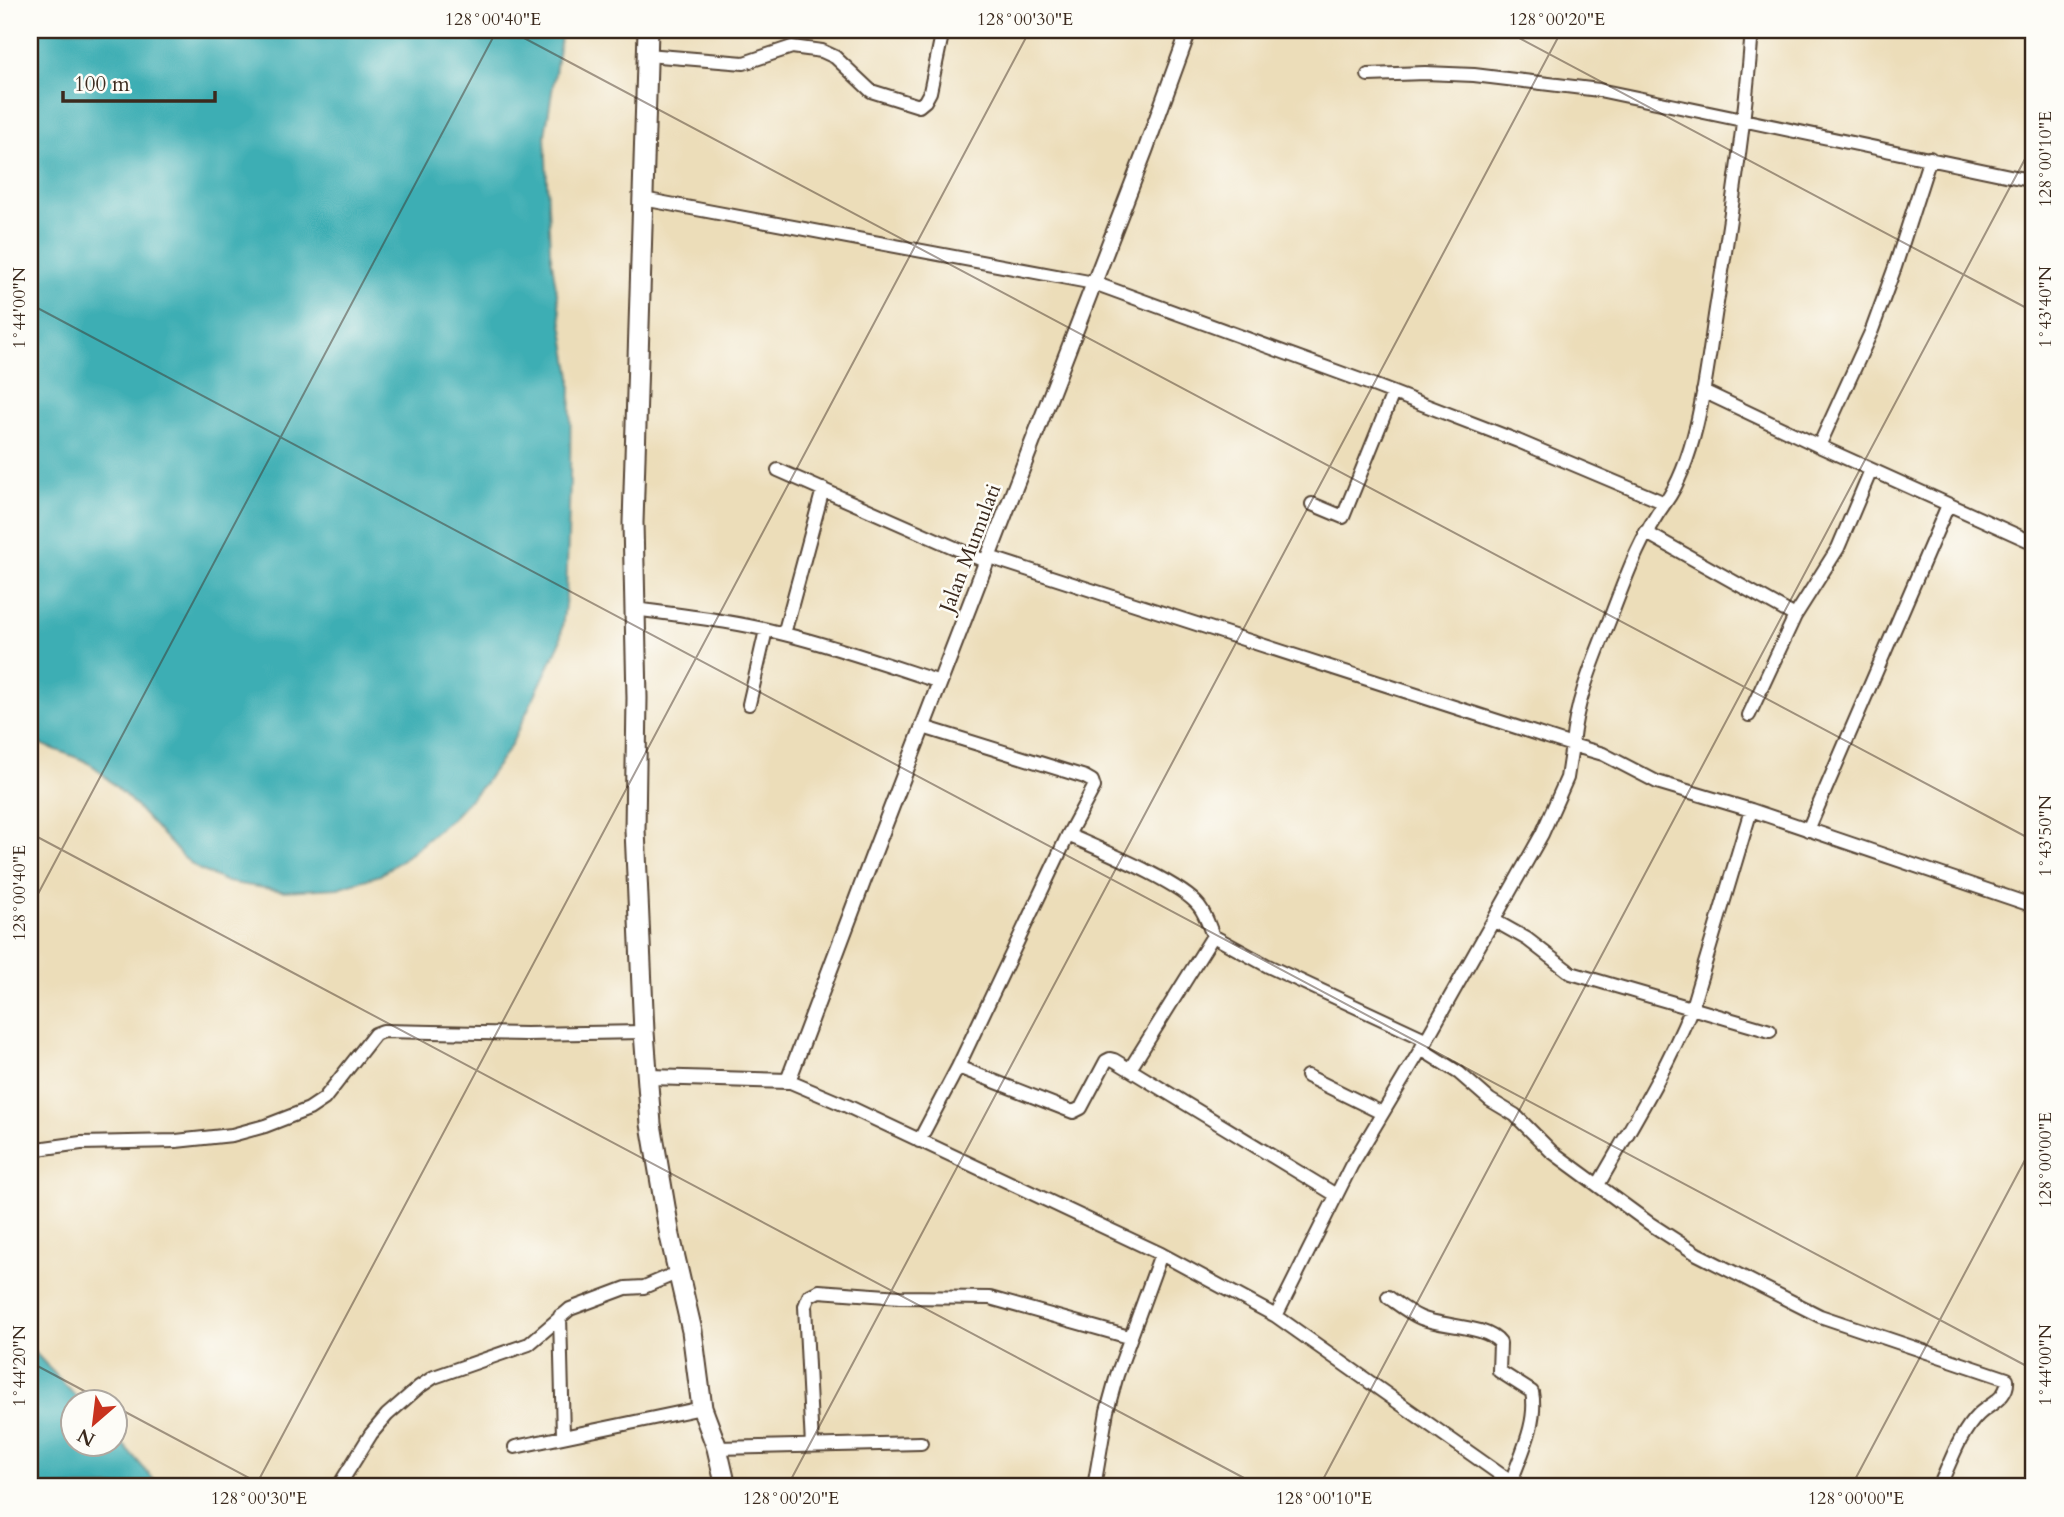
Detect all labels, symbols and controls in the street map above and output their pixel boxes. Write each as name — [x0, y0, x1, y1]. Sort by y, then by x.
text: 128°00'40"E — [445, 7, 541, 32]
text: 128°00'30"E — [977, 7, 1073, 32]
text: 128°00'20"E — [1509, 7, 1605, 32]
scale bar — [63, 60, 215, 104]
text: 100 m — [74, 70, 130, 99]
text: 128°00'10"E — [2033, 111, 2058, 207]
text: 1°43'40"N — [2033, 265, 2058, 348]
text: 1°44'00"N — [7, 266, 32, 349]
street label: Jalan Mumulati — [932, 480, 1008, 620]
text: 1°43'50"N — [2033, 794, 2058, 877]
text: 128°00'40"E — [7, 845, 32, 941]
text: 128°00'00"E — [2033, 1112, 2058, 1208]
text: 1°44'00"N — [2033, 1323, 2058, 1406]
text: 1°44'20"N — [7, 1324, 32, 1407]
north arrow — [60, 1388, 130, 1458]
text: N — [73, 1422, 100, 1452]
text: 128°00'30"E — [211, 1486, 307, 1511]
text: 128°00'20"E — [743, 1486, 839, 1511]
text: 128°00'10"E — [1276, 1486, 1372, 1511]
text: 128°00'00"E — [1808, 1486, 1904, 1511]

